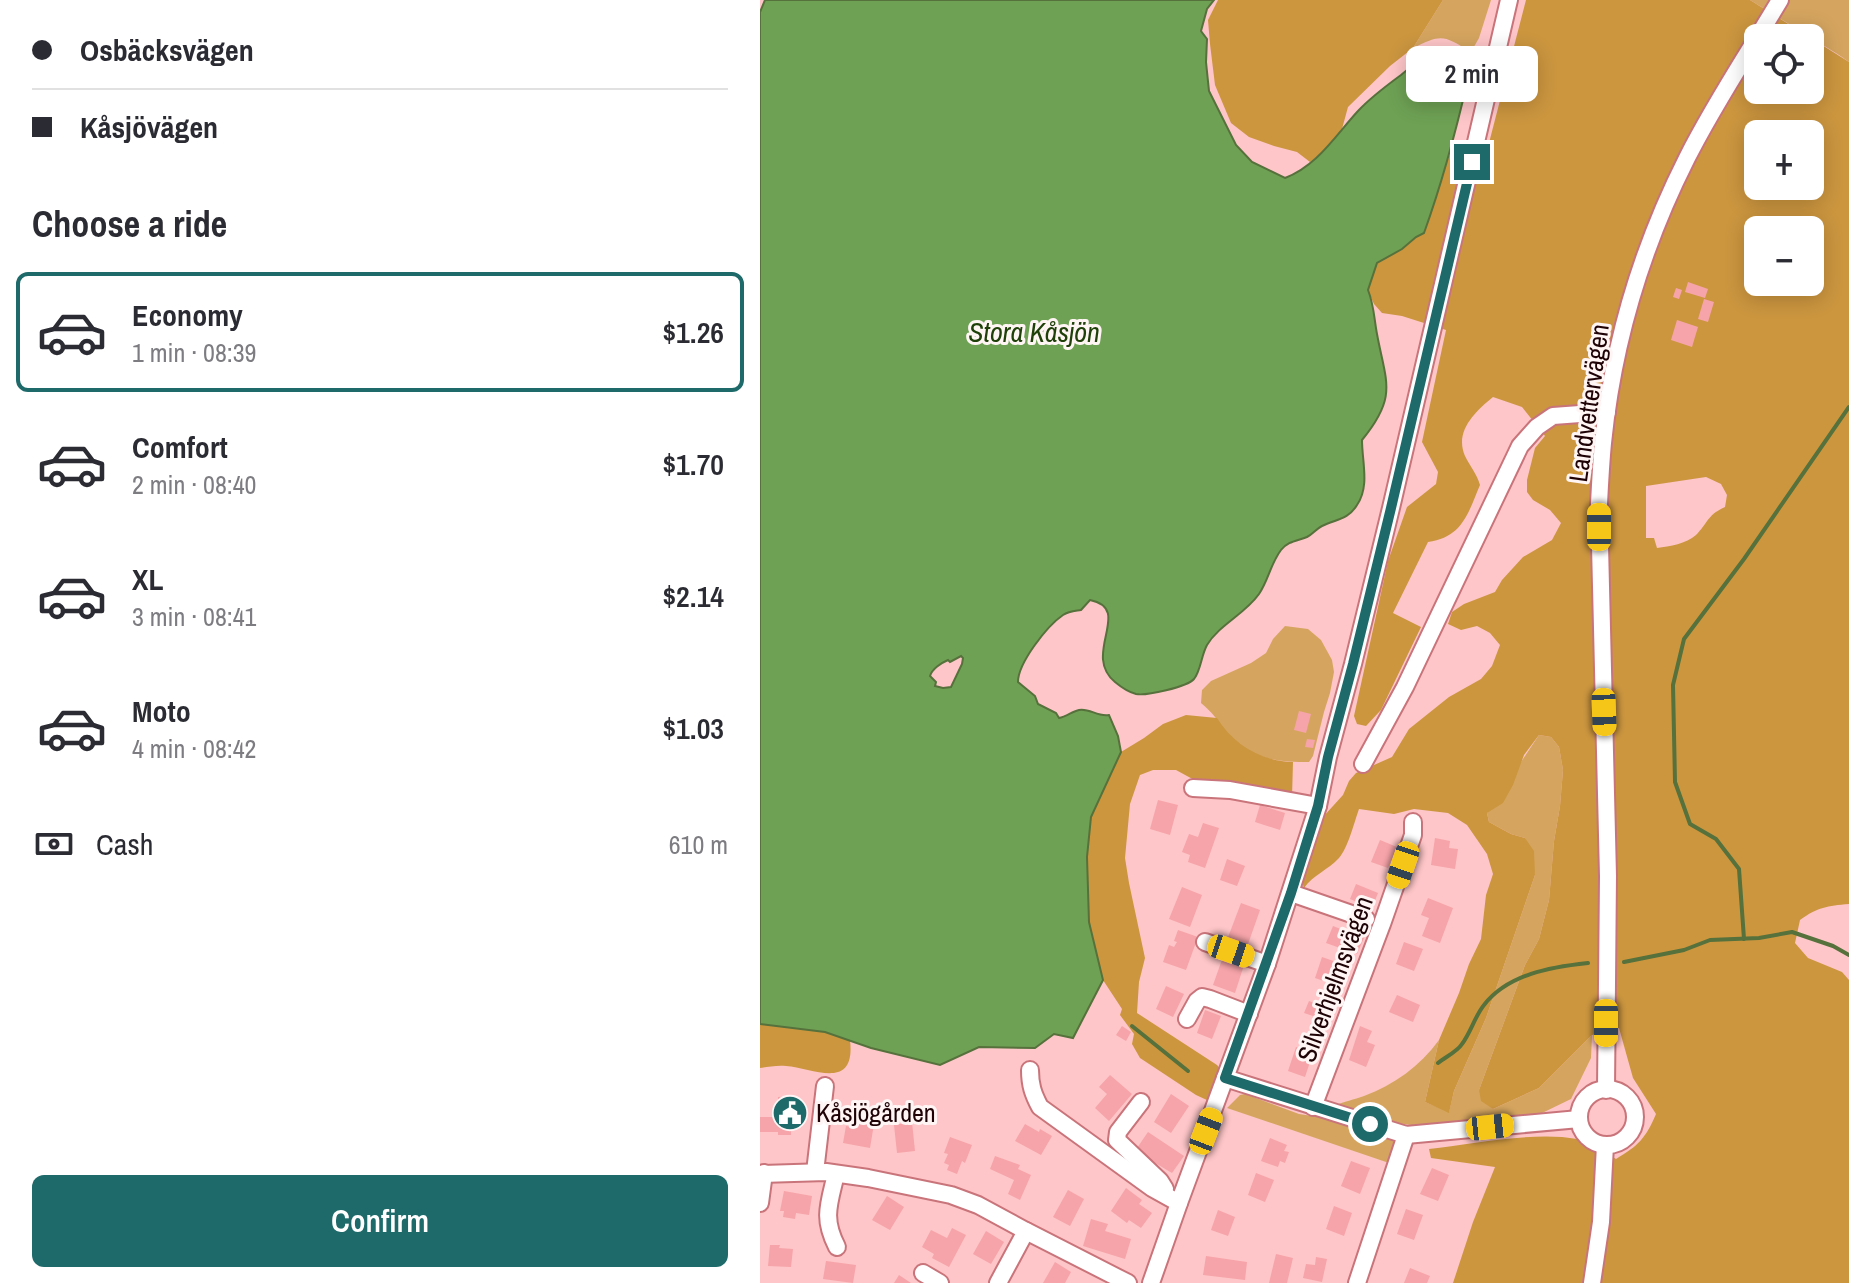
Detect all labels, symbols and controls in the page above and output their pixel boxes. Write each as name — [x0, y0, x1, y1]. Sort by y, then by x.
map controls — [1744, 24, 1824, 296]
button: locate — [1744, 24, 1824, 104]
text: Osbäcksvägen — [80, 30, 254, 70]
callout: 2 min — [1406, 46, 1538, 102]
text: 2 min — [1445, 56, 1499, 91]
text: Kåsjövägen — [80, 107, 218, 147]
button: + — [1744, 120, 1824, 200]
route end — [1454, 144, 1490, 180]
text: Choose a ride — [32, 200, 227, 248]
button: − — [1744, 216, 1824, 296]
text: Economy — [132, 295, 243, 335]
icon: car — [36, 296, 108, 368]
text: $1.26 — [662, 312, 724, 352]
water label: Stora Kåsjön — [968, 313, 1100, 351]
street label: Landvettervägen — [1560, 322, 1617, 484]
text: 1 min · 08:39 — [132, 335, 256, 370]
text: Comfort — [132, 427, 228, 467]
icon: car — [36, 428, 108, 500]
text: $1.70 — [662, 444, 724, 484]
text: 2 min · 08:40 — [132, 467, 256, 502]
car — [1587, 503, 1611, 551]
text: XL — [132, 559, 163, 599]
icon: car — [36, 560, 108, 632]
text: $2.14 — [662, 576, 724, 616]
text: 3 min · 08:41 — [132, 599, 256, 634]
car — [1591, 688, 1617, 736]
text: Moto — [132, 691, 191, 731]
icon: car — [36, 692, 108, 764]
text: $1.03 — [662, 708, 724, 748]
text: 4 min · 08:42 — [132, 731, 256, 766]
icon: cash — [32, 822, 76, 866]
text: Cash — [96, 824, 153, 864]
text: 610 m — [669, 827, 728, 862]
car — [1384, 838, 1422, 892]
street label: Silverhjelmsvägen — [1288, 891, 1381, 1067]
car — [1204, 932, 1258, 970]
car — [1594, 999, 1618, 1047]
public building icon: Kåsjögården — [771, 1094, 809, 1132]
place label: Kåsjögården — [816, 1095, 936, 1130]
car — [1186, 1104, 1226, 1158]
route start — [1352, 1106, 1388, 1142]
car — [1465, 1113, 1515, 1141]
button: Confirm — [32, 1175, 728, 1267]

